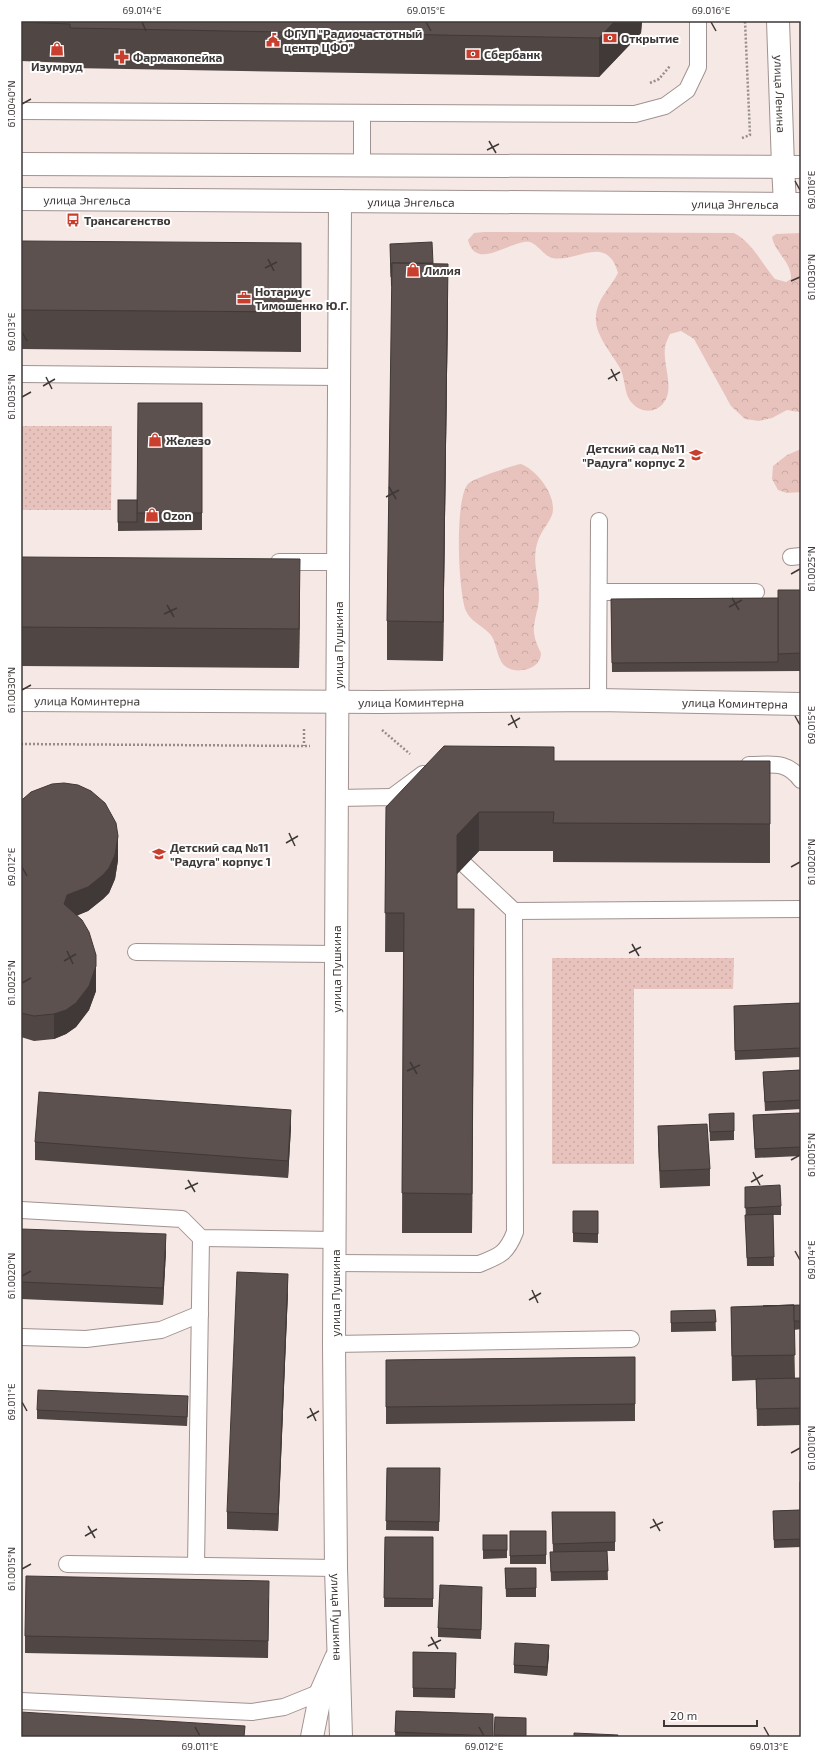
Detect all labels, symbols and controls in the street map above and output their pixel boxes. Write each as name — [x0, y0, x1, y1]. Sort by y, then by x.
text: 69.014°E — [122, 4, 162, 16]
text: 69.015°E — [407, 4, 446, 16]
text: 69.016°E — [692, 4, 731, 16]
place label: ФГУП "Радиочастотный центр ЦФО" — [284, 26, 422, 54]
bank icon: Открытие — [602, 30, 618, 46]
place label: Открытие — [621, 31, 679, 45]
public building icon: ФГУП "Радиочастотный центр ЦФО" — [265, 32, 281, 48]
shop icon: Изумруд — [49, 41, 65, 57]
bank icon: Сбербанк — [465, 46, 481, 62]
place label: Сбербанк — [484, 47, 540, 61]
pharmacy icon: Фармакопейка — [114, 49, 130, 65]
place label: Фармакопейка — [133, 50, 222, 64]
street label: улица Ленина — [771, 55, 789, 133]
place label: Изумруд — [31, 59, 83, 73]
text: 61.0040°N — [5, 81, 17, 127]
text: 69.016°E — [805, 170, 817, 209]
street label: улица Энгельса — [43, 192, 131, 207]
street label: улица Энгельса — [367, 194, 455, 209]
street label: улица Энгельса — [691, 196, 779, 211]
bus stop icon: Трансагенство — [65, 212, 81, 228]
place label: Трансагенство — [84, 213, 171, 227]
text: 61.0030°N — [805, 254, 817, 300]
shop icon: Лилия — [405, 262, 421, 278]
place label: Лилия — [424, 263, 461, 277]
place label: Нотариус Тимошенко Ю.Г. — [255, 284, 349, 312]
office icon: Нотариус Тимошенко Ю.Г. — [236, 290, 252, 306]
text: 69.013°E — [5, 312, 17, 351]
text: 61.0035°N — [5, 374, 17, 420]
shop icon: Железо — [147, 432, 163, 448]
place label: Железо — [166, 433, 211, 447]
place label: Детский сад №11 "Радуга" корпус 2 — [582, 441, 685, 469]
school or university icon: Детский сад №11 "Радуга" корпус 2 — [688, 447, 704, 463]
shop icon: Ozon — [144, 507, 160, 523]
place label: Ozon — [163, 508, 192, 522]
text: 61.0025°N — [805, 546, 817, 592]
street label: улица Пушкина — [331, 601, 346, 689]
text: 61.0030°N — [5, 667, 17, 713]
street label: улица Коминтерна — [34, 693, 140, 708]
street label: улица Коминтерна — [358, 694, 464, 710]
street label: улица Коминтерна — [682, 695, 788, 711]
text: 69.015°E — [805, 705, 817, 744]
text: 61.0020°N — [805, 839, 817, 885]
place label: Детский сад №11 "Радуга" корпус 1 — [170, 840, 271, 868]
school or university icon: Детский сад №11 "Радуга" корпус 1 — [151, 846, 167, 862]
text: 69.012°E — [5, 847, 17, 886]
street label: улица Пушкина — [329, 925, 344, 1013]
text: 61.0025°N — [5, 960, 17, 1006]
text: 61.0015°N — [805, 1133, 817, 1177]
text: 69.014°E — [805, 1240, 817, 1280]
street label: улица Пушкина — [328, 1249, 343, 1337]
text: 61.0020°N — [5, 1253, 17, 1299]
text: 69.011°E — [5, 1383, 17, 1420]
text: 61.0010°N — [805, 1426, 817, 1470]
text: 61.0015°N — [5, 1547, 17, 1591]
street label: улица Пушкина — [328, 1573, 346, 1661]
scale bar — [664, 1702, 757, 1728]
text: 20 m — [670, 1708, 697, 1722]
text: 69.011°E — [182, 1740, 219, 1752]
text: 69.012°E — [465, 1740, 504, 1752]
text: 69.013°E — [750, 1740, 789, 1752]

